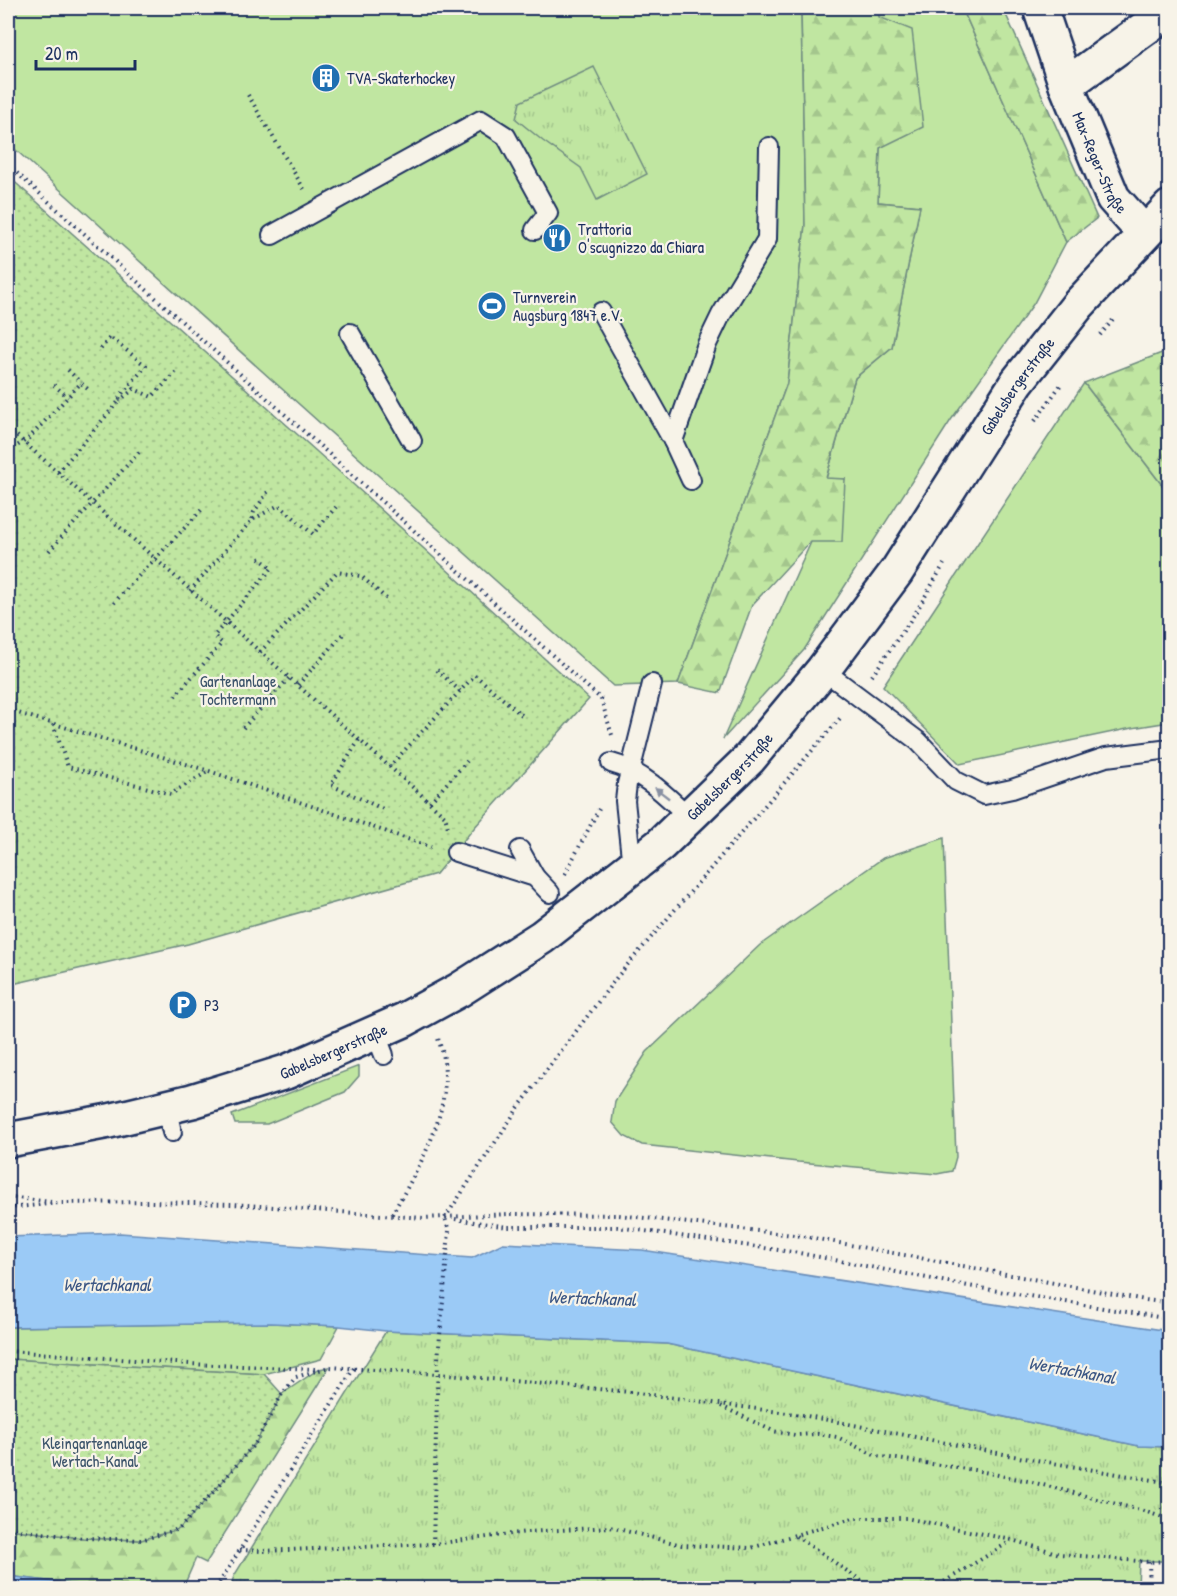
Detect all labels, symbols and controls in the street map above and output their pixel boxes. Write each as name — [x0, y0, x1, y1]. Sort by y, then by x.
scale bar — [36, 33, 135, 71]
text: 20 m — [45, 41, 78, 66]
building icon: TVA-Skaterhockey — [310, 62, 342, 94]
place label: TVA-Skaterhockey — [347, 67, 455, 89]
street label: Max-Reger-Straße — [1067, 108, 1133, 219]
place label: Trattoria O'scugnizzo da Chiara — [578, 218, 704, 258]
restaurant icon: Trattoria O'scugnizzo da Chiara — [541, 222, 573, 254]
place label: Turnverein Augsburg 1847 e.V. — [513, 286, 623, 326]
sports icon: Turnverein Augsburg 1847 e.V. — [476, 290, 508, 322]
street label: Gabelsbergerstraße — [975, 332, 1060, 439]
park label: Gartenanlage Tochtermann — [200, 670, 277, 710]
street label: Gabelsbergerstraße — [681, 727, 778, 825]
one-way arrow — [654, 787, 669, 799]
parking icon: P3 — [167, 989, 199, 1021]
place label: P3 — [204, 994, 219, 1016]
street label: Gabelsbergerstraße — [277, 1018, 391, 1084]
water label: Wertachkanal — [63, 1272, 152, 1297]
water label: Wertachkanal — [548, 1284, 637, 1312]
water label: Wertachkanal — [1027, 1350, 1118, 1390]
park label: Kleingartenanlage Wertach-Kanal — [42, 1432, 149, 1472]

